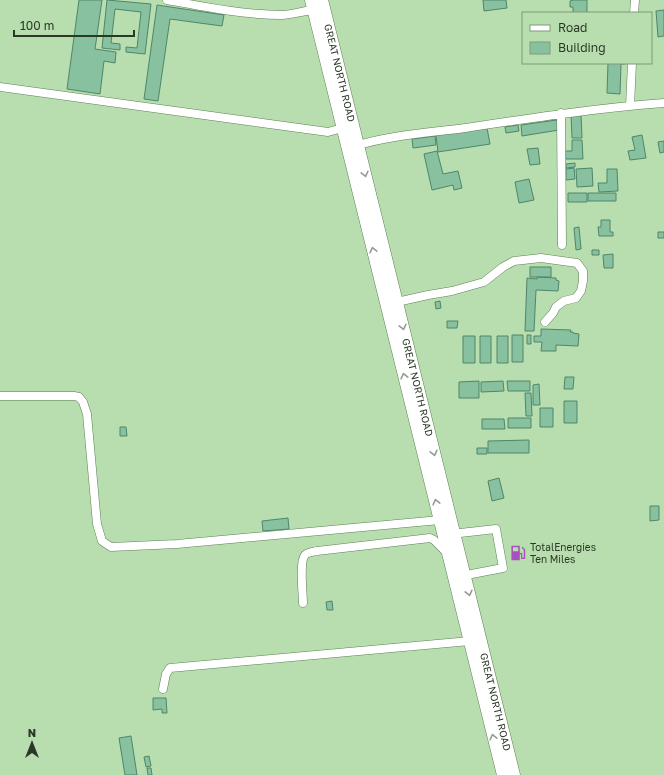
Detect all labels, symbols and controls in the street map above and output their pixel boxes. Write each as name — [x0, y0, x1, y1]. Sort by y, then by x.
scale bar — [14, 12, 134, 38]
legend — [522, 12, 652, 64]
text: 100 m — [20, 18, 54, 33]
text: Road — [558, 20, 587, 35]
street label: GREAT NORTH ROAD — [322, 23, 358, 123]
text: Building — [558, 40, 606, 55]
one-way arrow — [360, 170, 369, 177]
one-way arrow — [370, 247, 378, 253]
one-way arrow — [398, 323, 407, 330]
street label: GREAT NORTH ROAD — [400, 337, 436, 437]
one-way arrow — [401, 373, 409, 379]
one-way arrow — [430, 450, 438, 457]
one-way arrow — [432, 499, 440, 505]
place label: TotalEnergies Ten Miles — [530, 541, 596, 565]
fuel station icon: TotalEnergies Ten Miles — [509, 544, 527, 562]
one-way arrow — [464, 589, 473, 596]
street label: GREAT NORTH ROAD — [478, 652, 514, 752]
north arrow — [12, 723, 52, 763]
text: N — [28, 726, 36, 739]
one-way arrow — [490, 734, 498, 740]

